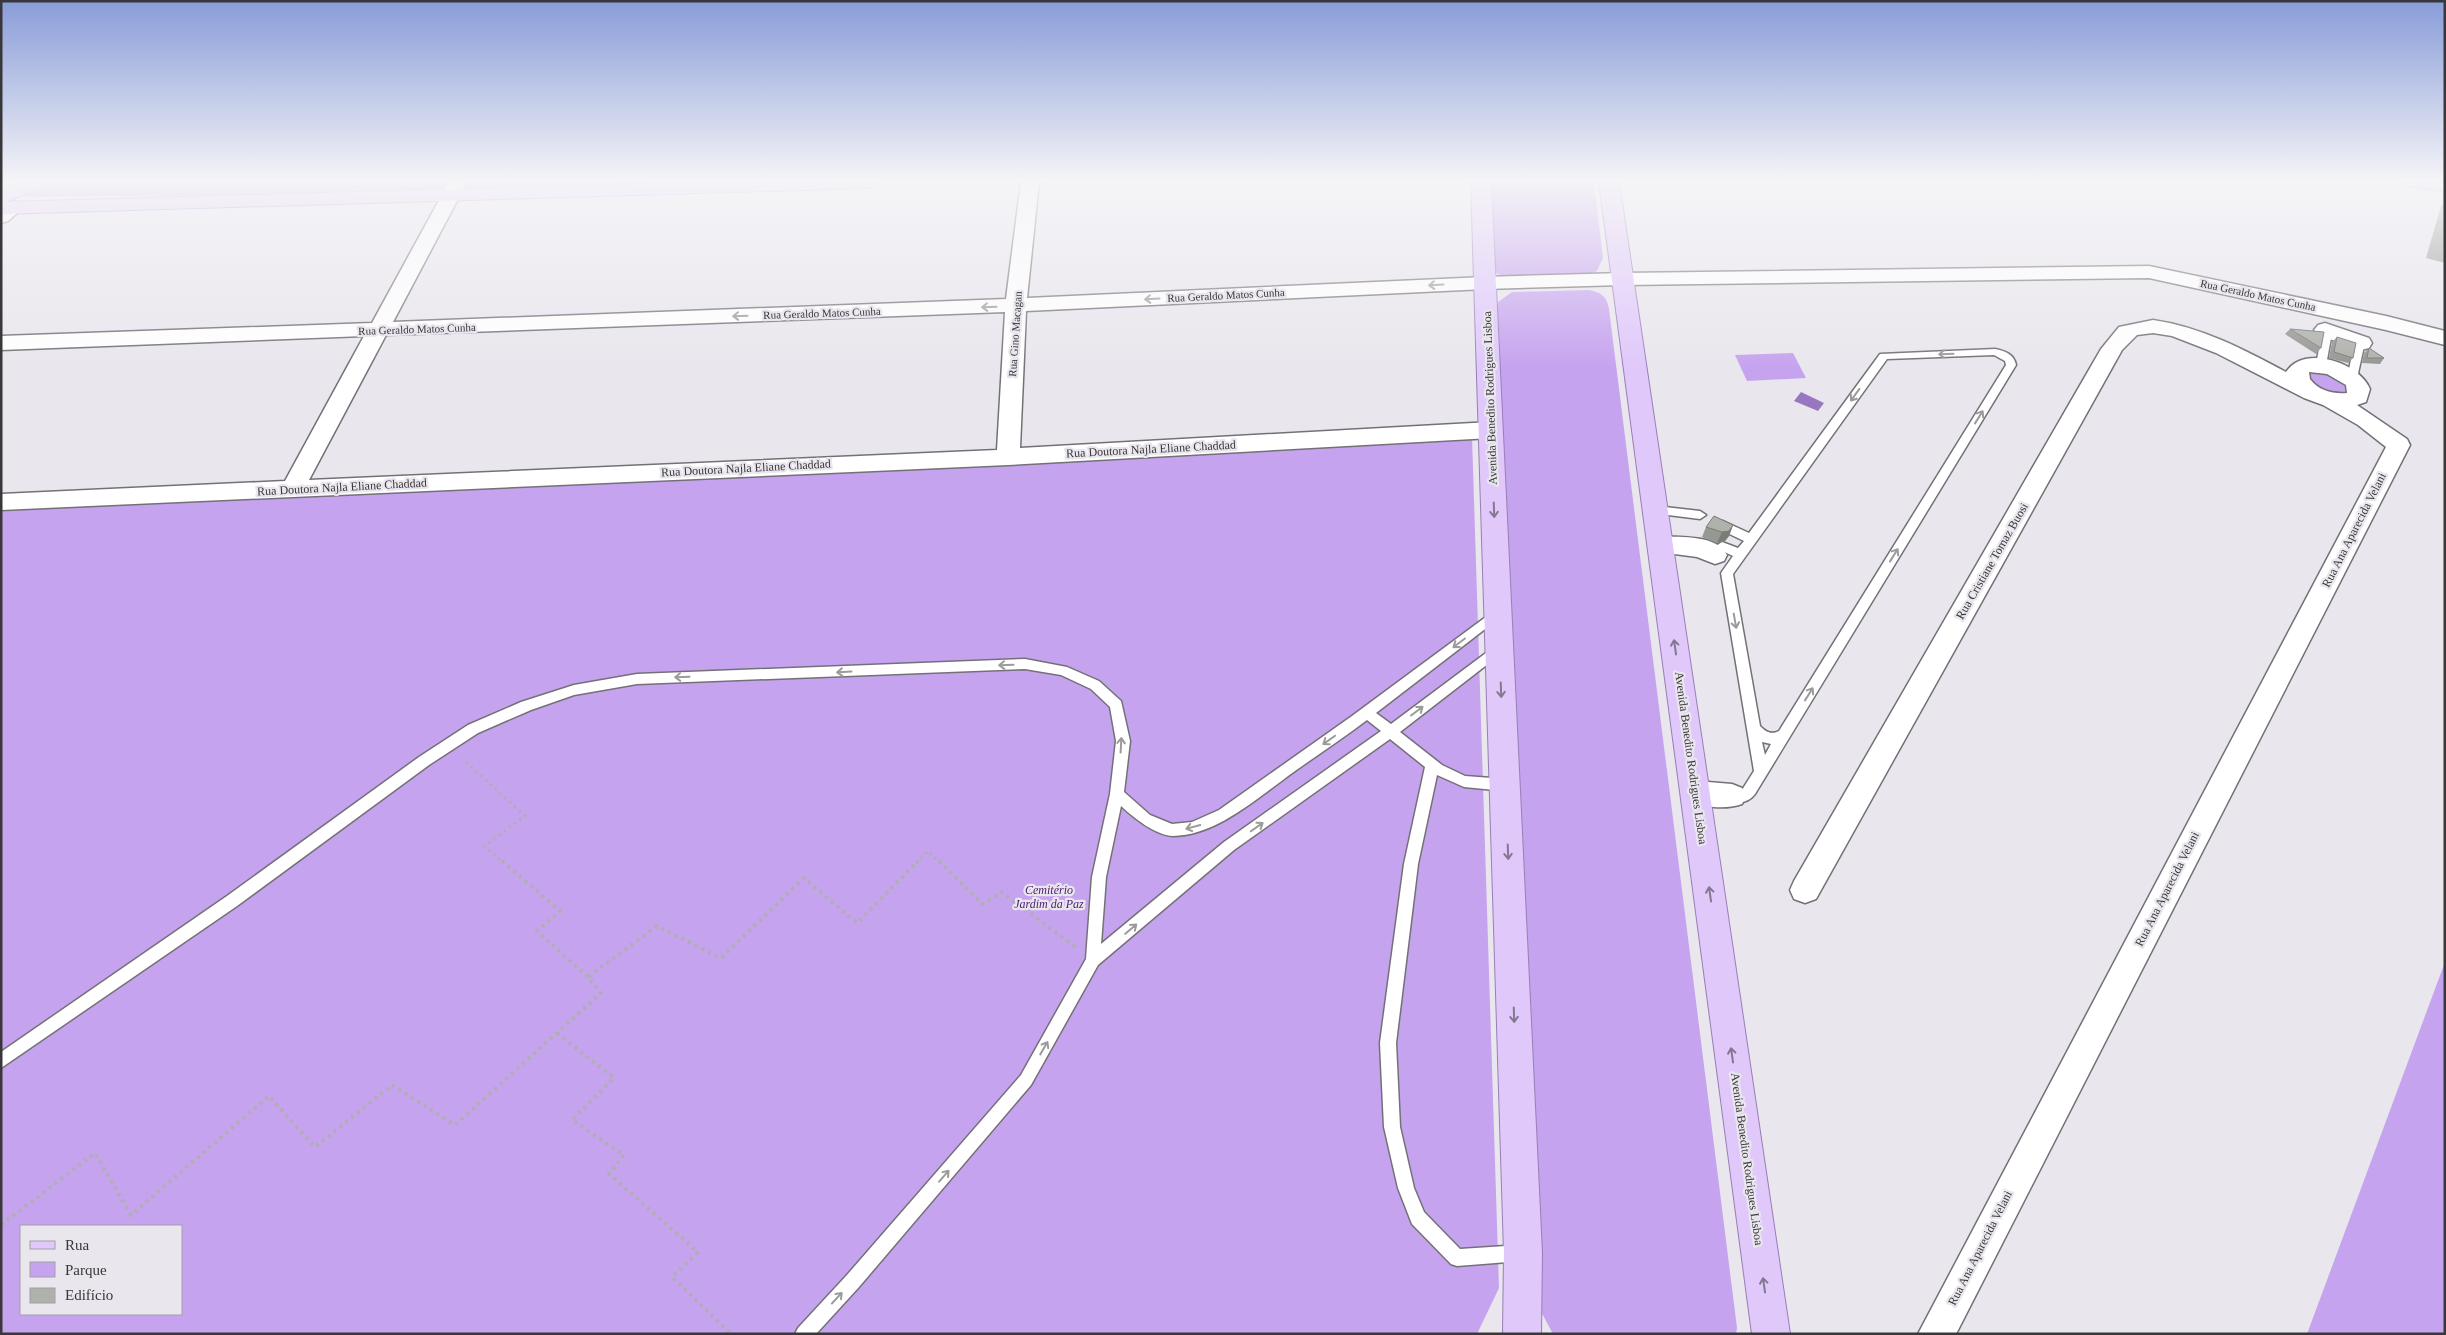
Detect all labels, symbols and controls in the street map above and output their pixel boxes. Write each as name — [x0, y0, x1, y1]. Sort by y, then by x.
street label: Rua Geraldo Matos Cunha — [2199, 277, 2317, 313]
one-way arrow — [1429, 281, 1445, 290]
street label: Rua Geraldo Matos Cunha — [1167, 286, 1285, 304]
street label: Rua Gino Macagan — [1006, 290, 1024, 377]
one-way arrow — [1144, 294, 1160, 304]
one-way arrow — [982, 302, 998, 311]
street label: Rua Geraldo Matos Cunha — [763, 305, 881, 321]
street label: Avenida Benedito Rodrigues Lisboa — [1480, 310, 1500, 485]
one-way arrow — [732, 312, 748, 321]
street label: Rua Geraldo Matos Cunha — [358, 321, 476, 337]
one-way arrow — [1939, 349, 1955, 359]
one-way arrow — [1850, 388, 1860, 402]
one-way arrow — [1974, 410, 1984, 424]
street label: Rua Doutora Najla Eliane Chaddad — [1066, 438, 1236, 460]
street label: Rua Doutora Najla Eliane Chaddad — [661, 457, 831, 479]
street label: Rua Ana Aparecida Velani — [2319, 470, 2389, 590]
street label: Rua Doutora Najla Eliane Chaddad — [257, 476, 427, 498]
street label: Rua Cristiane Tomaz Buosi — [1953, 500, 2031, 622]
one-way arrow — [1489, 502, 1499, 518]
one-way arrow — [1889, 549, 1899, 563]
one-way arrow — [1731, 613, 1741, 629]
one-way arrow — [1453, 637, 1466, 648]
one-way arrow — [1670, 639, 1680, 655]
one-way arrow — [999, 660, 1015, 669]
one-way arrow — [836, 667, 852, 677]
street label: Avenida Benedito Rodrigues Lisboa — [1672, 671, 1710, 846]
one-way arrow — [674, 673, 690, 682]
one-way arrow — [1497, 682, 1506, 698]
one-way arrow — [1804, 687, 1814, 701]
one-way arrow — [1410, 706, 1423, 717]
one-way arrow — [1322, 735, 1336, 745]
one-way arrow — [1117, 738, 1126, 754]
one-way arrow — [1249, 822, 1263, 832]
one-way arrow — [1185, 823, 1201, 832]
street label: Rua Ana Aparecida Velani — [2132, 829, 2202, 949]
one-way arrow — [1503, 844, 1512, 860]
park label: Cemitério Jardim da Paz — [1014, 883, 1084, 911]
one-way arrow — [1705, 887, 1715, 903]
one-way arrow — [1124, 923, 1137, 935]
one-way arrow — [1509, 1006, 1519, 1022]
one-way arrow — [1039, 1042, 1049, 1056]
one-way arrow — [1727, 1048, 1737, 1064]
street label: Avenida Benedito Rodrigues Lisboa — [1728, 1072, 1766, 1247]
one-way arrow — [938, 1169, 949, 1182]
street label: Rua Ana Aparecida Velani — [1945, 1188, 2015, 1308]
legend — [20, 1225, 182, 1315]
text: Rua — [65, 1237, 90, 1253]
text: Parque — [65, 1262, 107, 1278]
one-way arrow — [1759, 1278, 1769, 1294]
text: Edifício — [65, 1287, 113, 1303]
one-way arrow — [831, 1292, 843, 1305]

